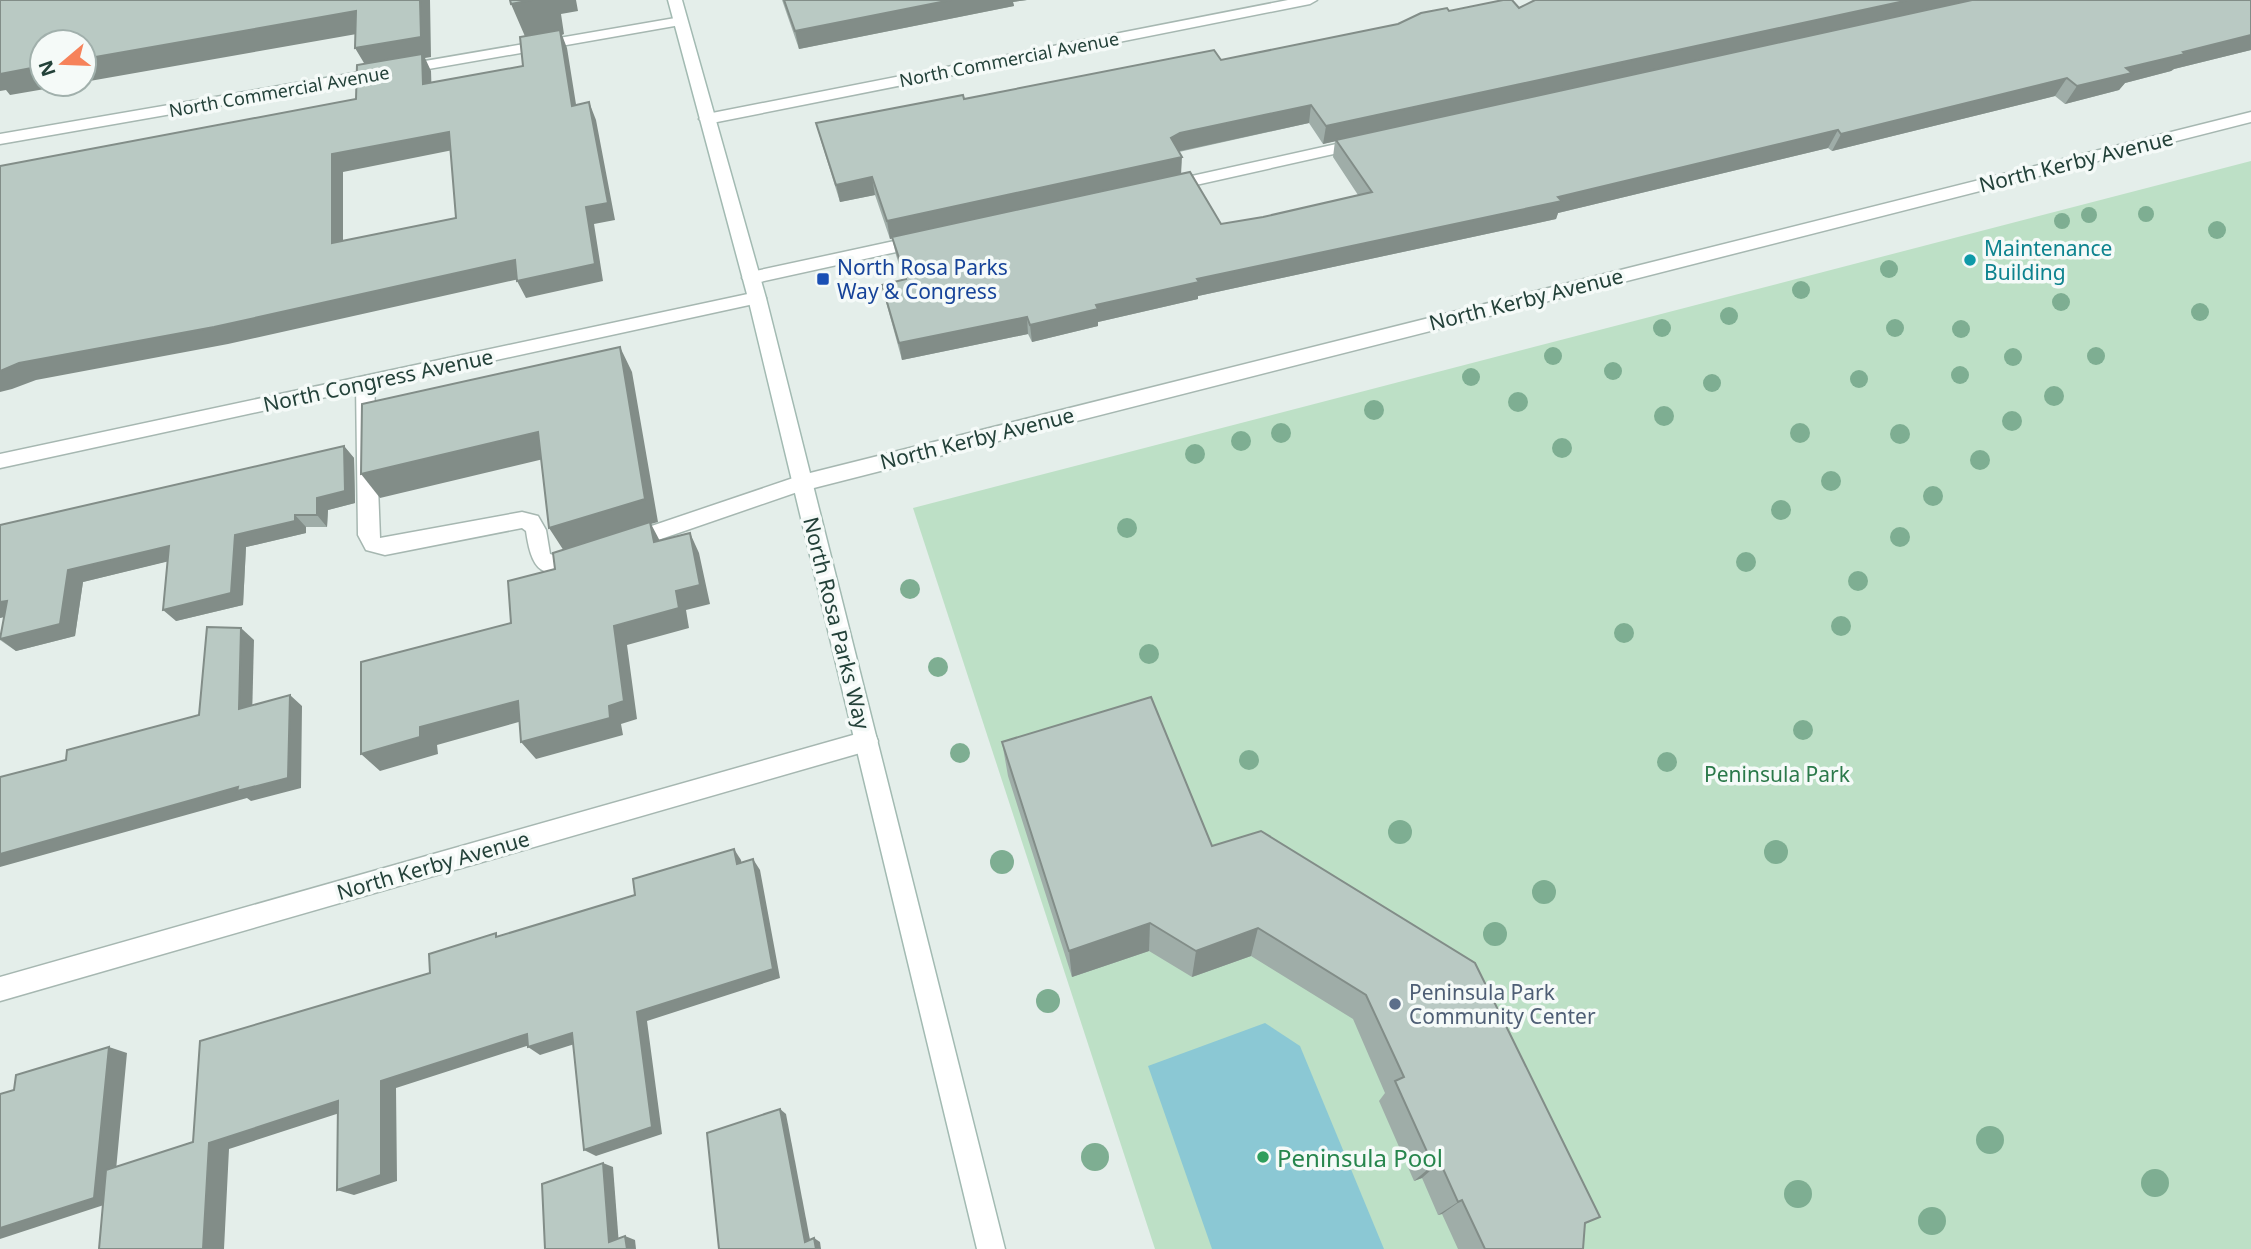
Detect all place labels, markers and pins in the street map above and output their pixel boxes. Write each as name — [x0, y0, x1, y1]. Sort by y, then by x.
place label: Maintenance Building — [1984, 234, 2112, 286]
marker: Maintenance Building — [1962, 252, 1978, 268]
place label: North Rosa Parks Way & Congress — [837, 253, 1008, 305]
marker: North Rosa Parks Way & Congress — [815, 271, 831, 287]
place label: Peninsula Park Community Center — [1409, 978, 1596, 1030]
marker: Peninsula Park Community Center — [1387, 996, 1403, 1012]
place label: Peninsula Pool — [1277, 1141, 1443, 1174]
marker: Peninsula Pool — [1255, 1149, 1271, 1165]

